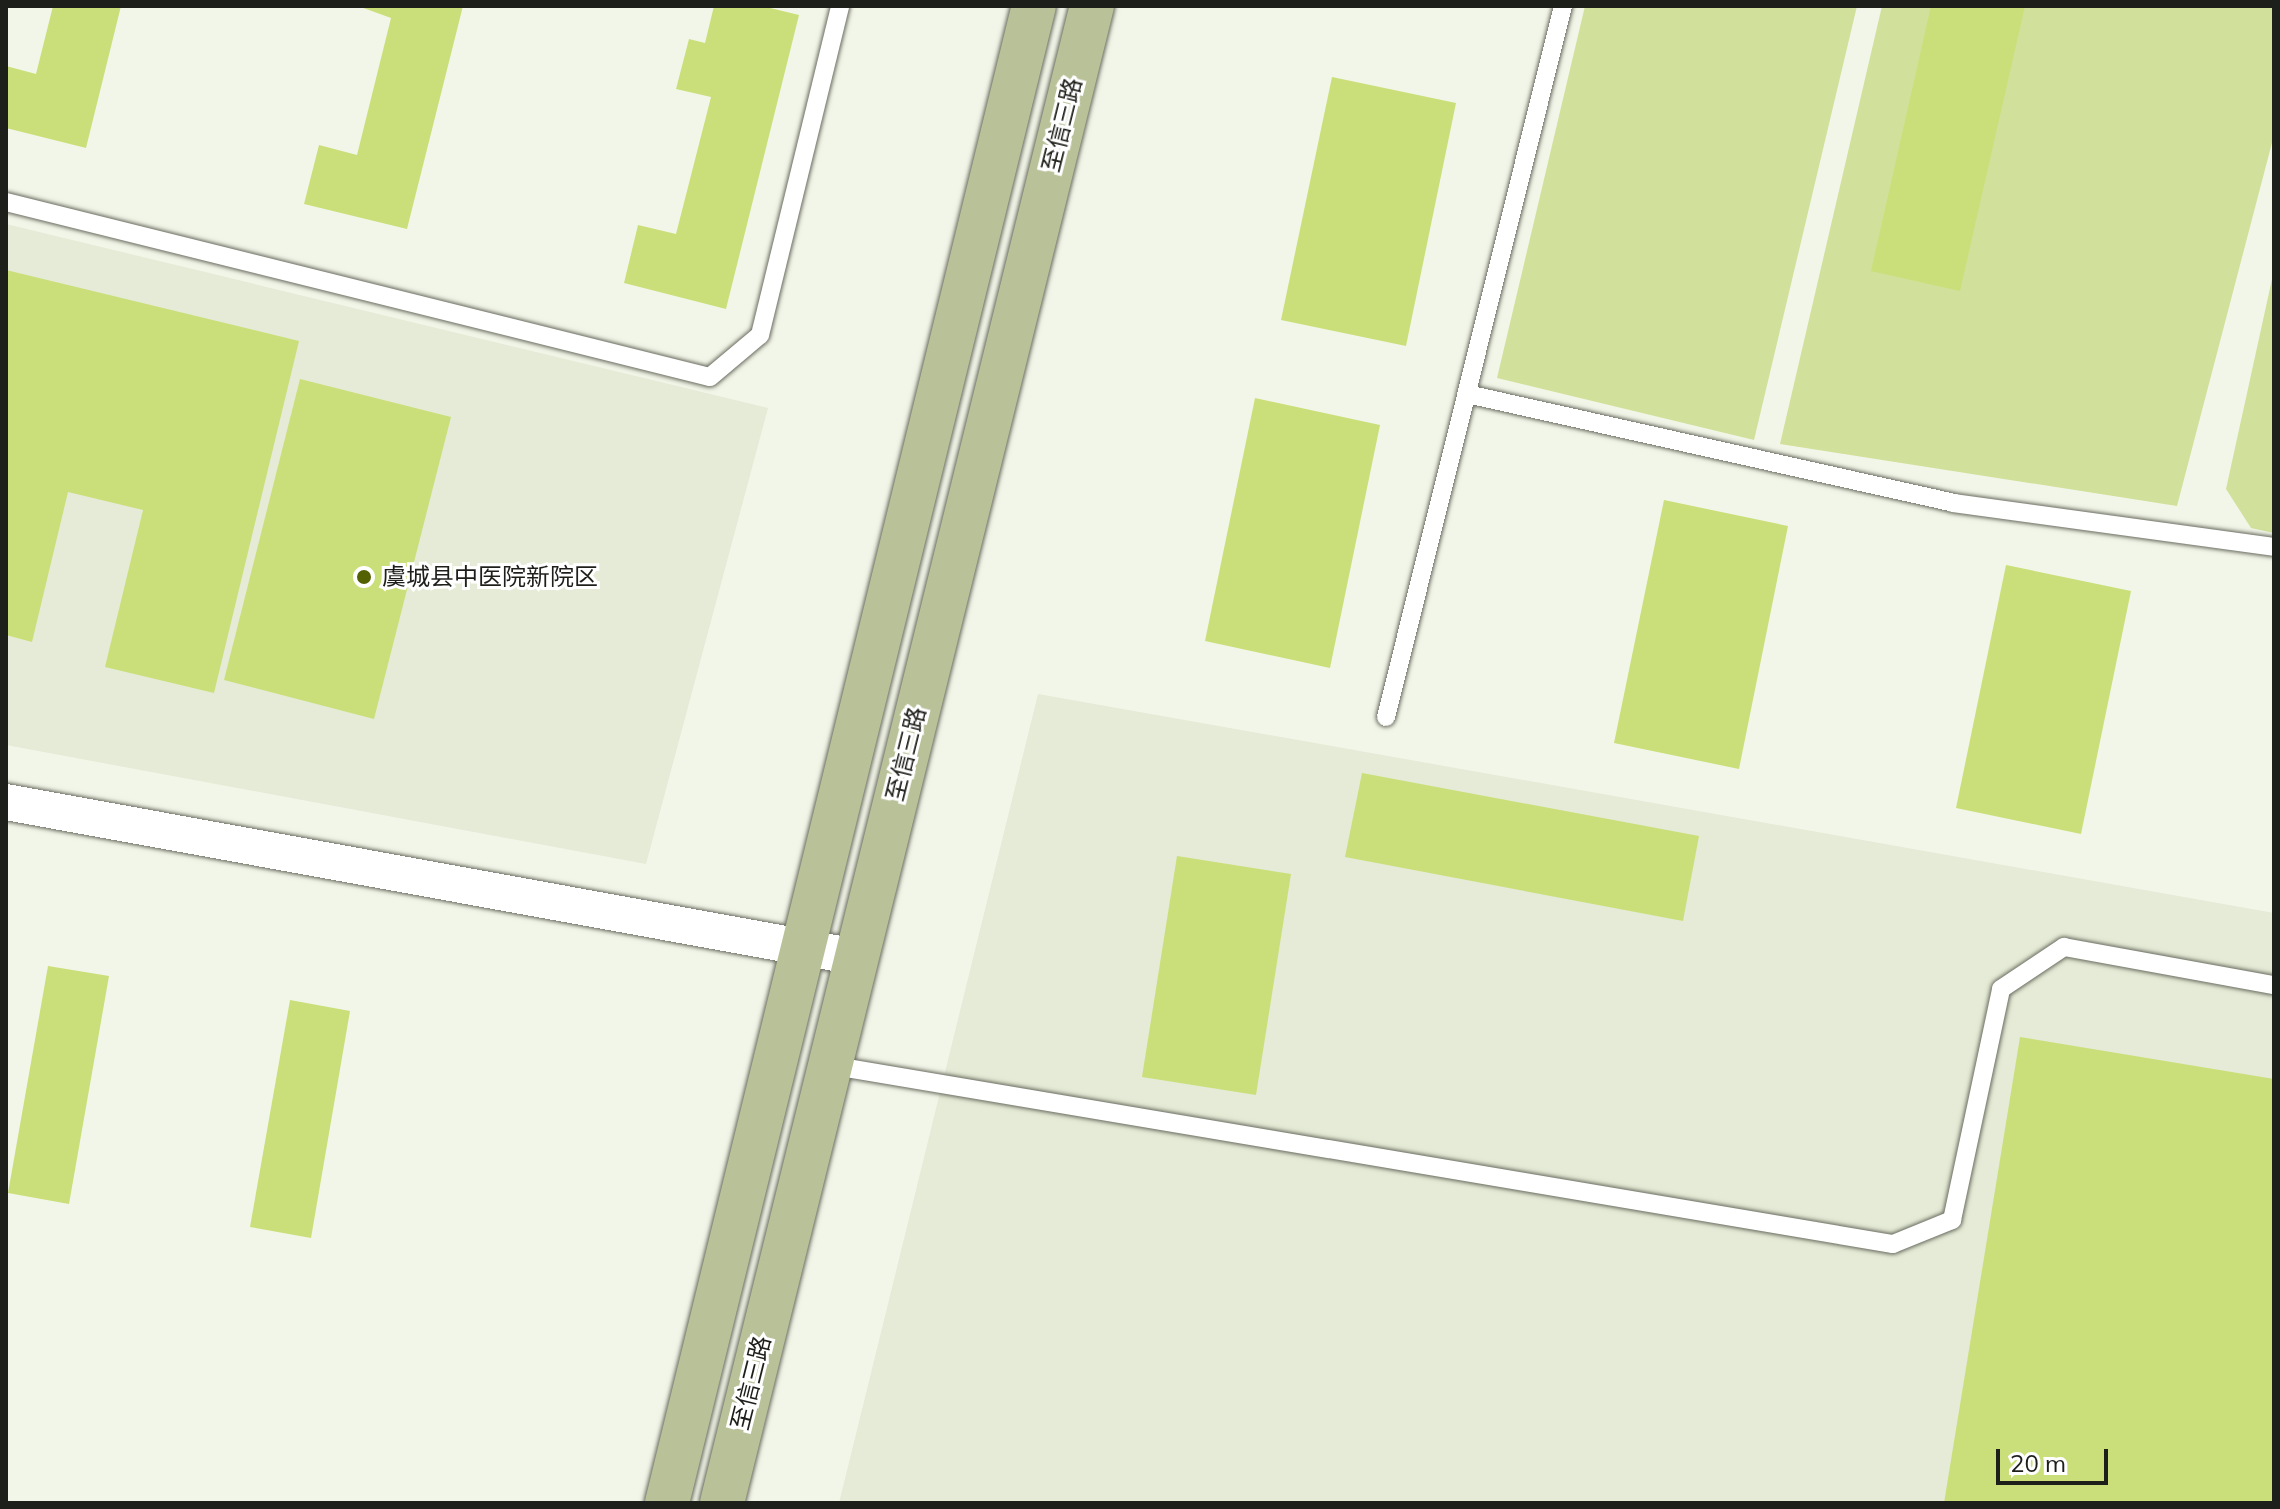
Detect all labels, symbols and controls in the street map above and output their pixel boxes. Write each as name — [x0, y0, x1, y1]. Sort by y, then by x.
street label: 至信三路 — [1036, 75, 1088, 175]
place label: 虞城县中医院新院区 — [382, 563, 598, 591]
marker: 虞城县中医院新院区 — [353, 566, 375, 588]
street label: 至信三路 — [880, 704, 932, 804]
street label: 至信三路 — [725, 1333, 777, 1433]
scale bar — [2000, 1433, 2112, 1483]
text: 20 m — [2010, 1448, 2066, 1478]

